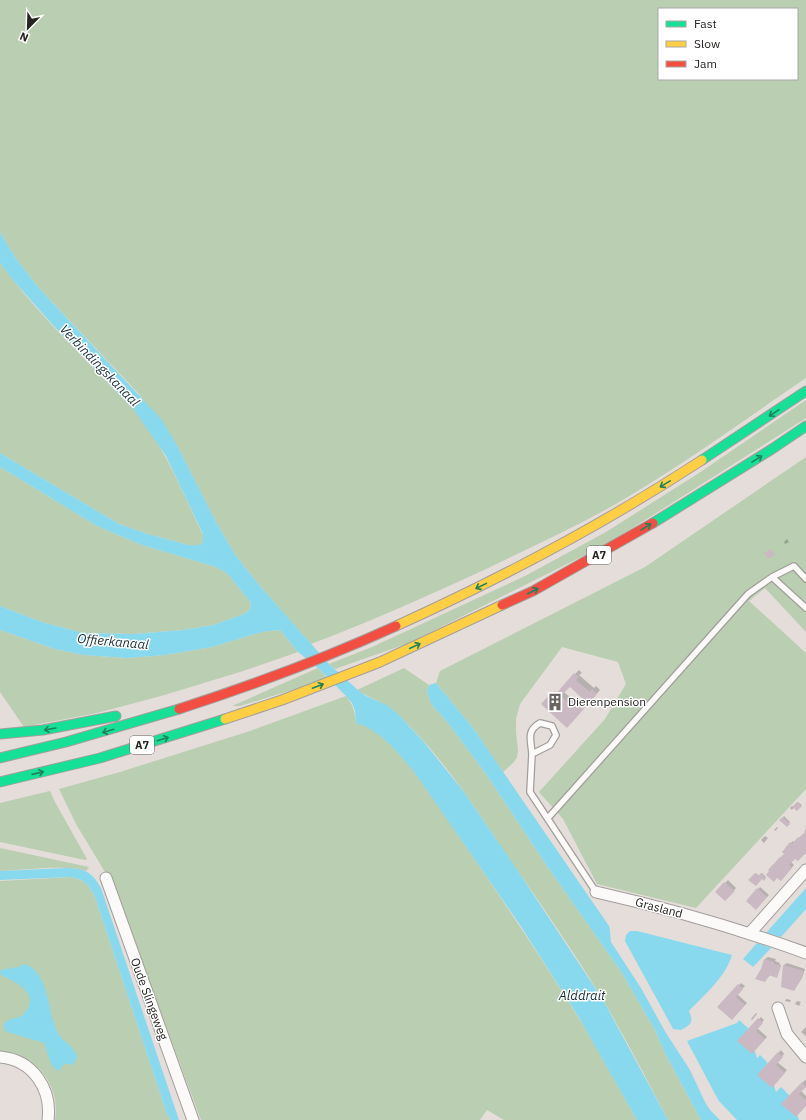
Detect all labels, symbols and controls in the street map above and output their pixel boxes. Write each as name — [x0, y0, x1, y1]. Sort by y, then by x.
north arrow — [8, 8, 48, 48]
legend — [658, 8, 798, 80]
text: Fast — [694, 16, 717, 31]
text: N — [18, 29, 30, 45]
text: Slow — [694, 36, 720, 51]
text: Jam — [694, 56, 717, 71]
water label: Verbindingskanaal — [56, 321, 144, 410]
one-way arrow — [769, 409, 780, 417]
one-way arrow — [751, 454, 763, 462]
one-way arrow — [659, 480, 671, 488]
one-way arrow — [640, 523, 652, 531]
road number: A7 — [587, 546, 611, 564]
one-way arrow — [475, 583, 487, 590]
one-way arrow — [527, 587, 539, 594]
water label: Offierkanaal — [77, 630, 150, 653]
one-way arrow — [409, 642, 421, 649]
one-way arrow — [312, 682, 324, 690]
building icon: Dierenpension — [545, 692, 565, 712]
place label: Dierenpension — [568, 694, 646, 709]
one-way arrow — [44, 725, 57, 733]
one-way arrow — [102, 728, 115, 735]
one-way arrow — [157, 735, 170, 742]
road number: A7 — [130, 736, 154, 754]
one-way arrow — [31, 768, 44, 776]
street label: Grasland — [634, 894, 684, 921]
street label: Oude Slingeweg — [128, 956, 172, 1043]
water label: Alddrait — [558, 987, 606, 1004]

